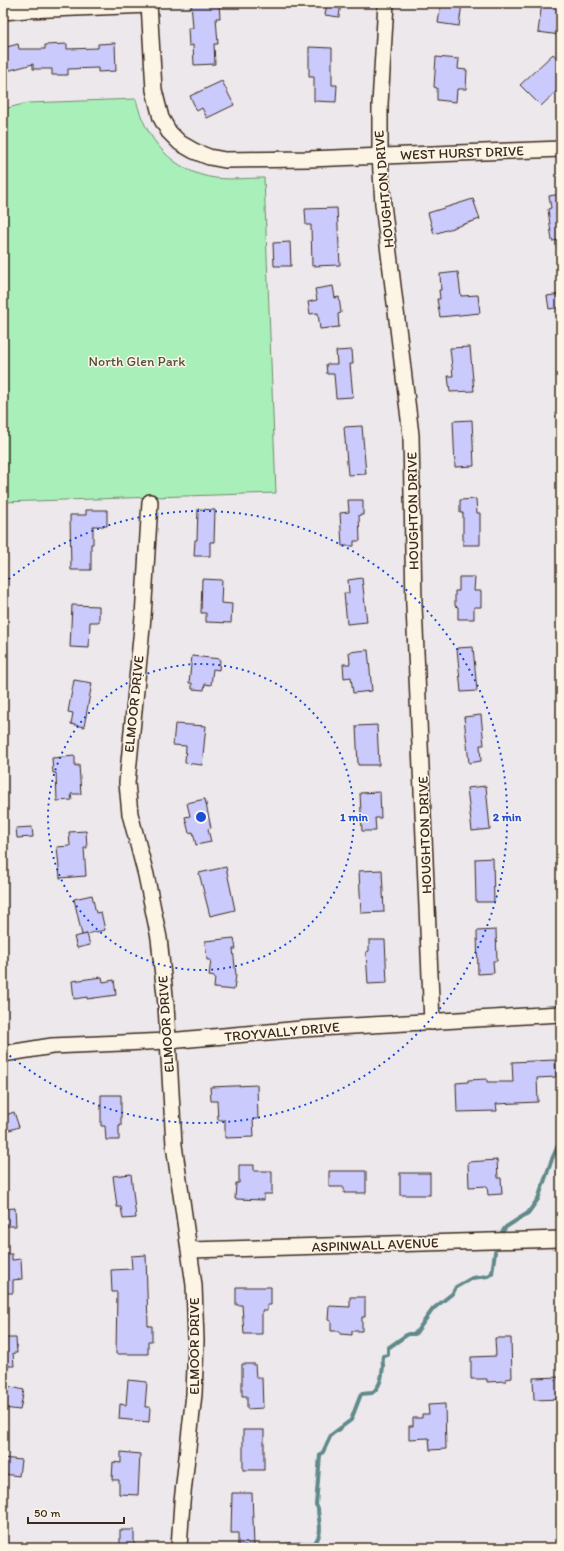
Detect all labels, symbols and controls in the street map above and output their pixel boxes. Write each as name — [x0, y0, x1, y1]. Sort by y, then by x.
street label: HOUGHTON DRIVE — [370, 129, 398, 249]
street label: WEST HURST DRIVE — [400, 142, 524, 164]
park label: North Glen Park — [89, 353, 186, 370]
street label: HOUGHTON DRIVE — [403, 452, 423, 570]
street label: ELMOOR DRIVE — [120, 655, 148, 753]
street label: HOUGHTON DRIVE — [414, 776, 436, 894]
centre of rings — [194, 810, 208, 824]
text: 1 min — [340, 810, 369, 824]
text: 2 min — [493, 810, 522, 824]
street label: ELMOOR DRIVE — [154, 975, 178, 1073]
street label: TROYVALLY DRIVE — [224, 1018, 341, 1046]
street label: ASPINWALL AVENUE — [311, 1234, 439, 1256]
street label: ELMOOR DRIVE — [186, 1297, 203, 1395]
scale bar — [28, 1499, 124, 1525]
text: 50 m — [34, 1506, 60, 1520]

